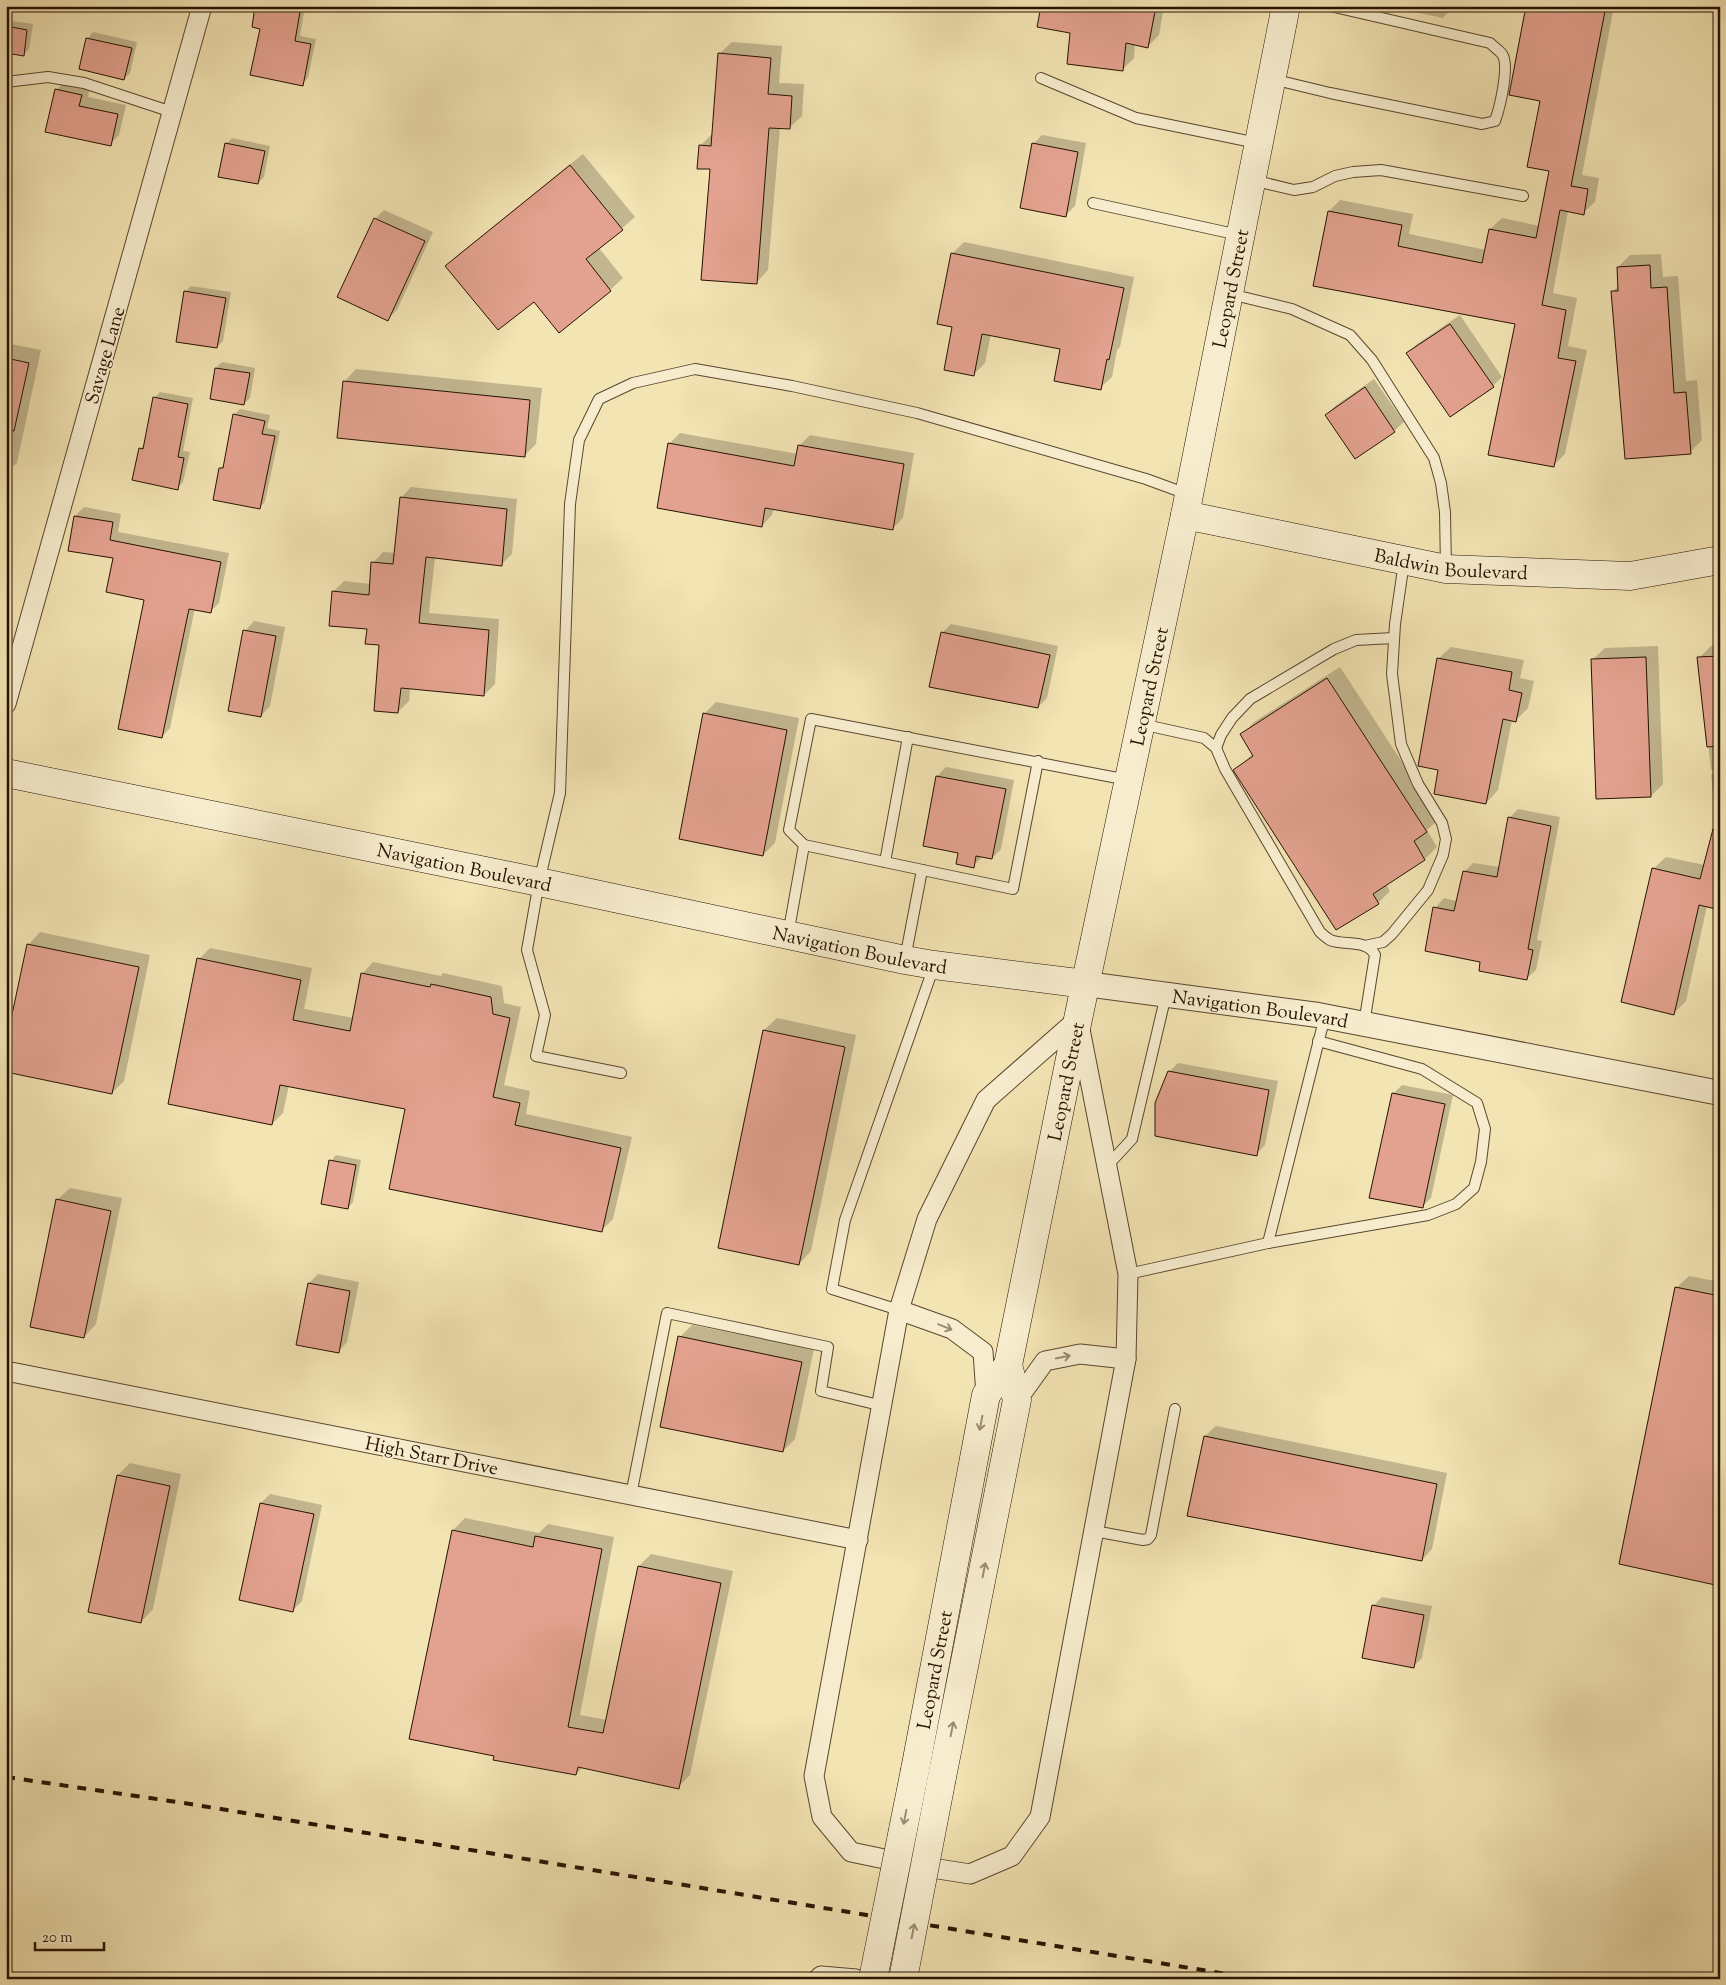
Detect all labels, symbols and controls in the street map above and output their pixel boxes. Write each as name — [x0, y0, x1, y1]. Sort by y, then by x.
street label: Leopard Street — [1207, 227, 1257, 351]
street label: Savage Lane — [80, 304, 133, 408]
street label: Baldwin Boulevard — [1371, 543, 1528, 588]
street label: Leopard Street — [1125, 625, 1177, 749]
street label: Navigation Boulevard — [374, 838, 554, 900]
street label: Navigation Boulevard — [770, 921, 949, 983]
street label: Navigation Boulevard — [1170, 985, 1351, 1037]
street label: Leopard Street — [1043, 1020, 1093, 1144]
one-way arrow — [937, 1323, 952, 1332]
one-way arrow — [1055, 1352, 1071, 1361]
one-way arrow — [975, 1415, 985, 1431]
street label: High Starr Drive — [363, 1431, 501, 1484]
one-way arrow — [979, 1562, 989, 1578]
street label: Leopard Street — [912, 1608, 961, 1732]
one-way arrow — [948, 1722, 957, 1738]
one-way arrow — [900, 1809, 909, 1825]
scale bar — [35, 1920, 104, 1952]
one-way arrow — [908, 1923, 918, 1939]
text: 20 m — [42, 1928, 73, 1949]

